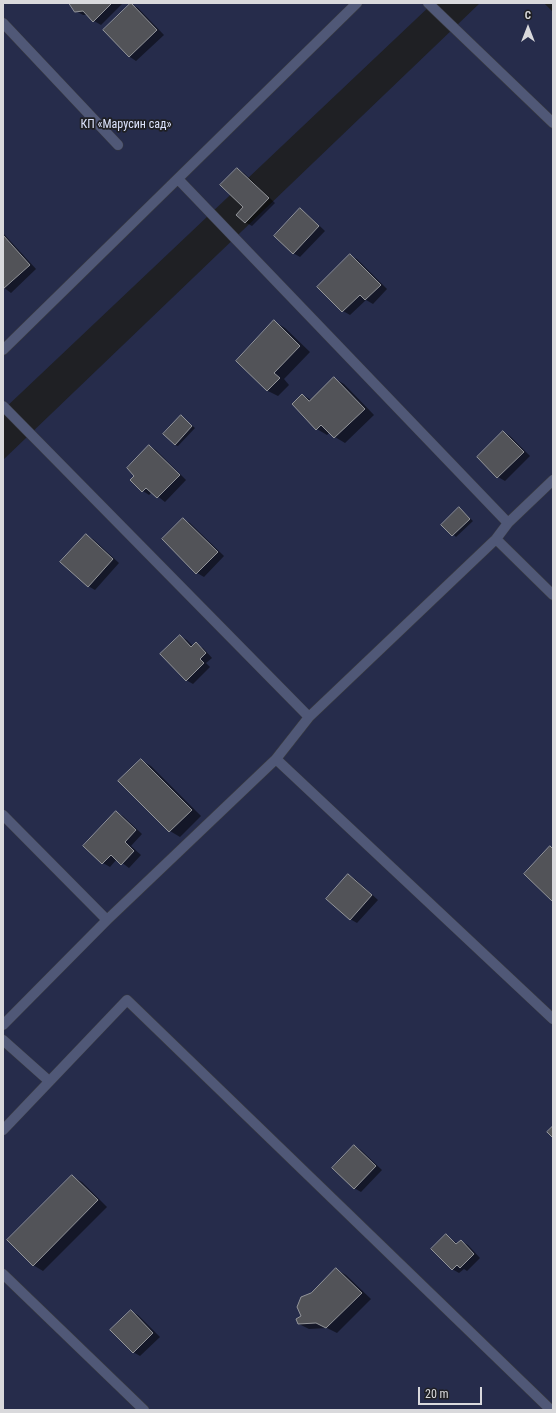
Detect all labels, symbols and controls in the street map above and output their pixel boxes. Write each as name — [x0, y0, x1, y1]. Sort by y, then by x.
north arrow — [508, 8, 548, 48]
text: С — [525, 9, 531, 22]
park label: КП «Марусин сад» — [81, 118, 171, 132]
scale bar — [420, 1379, 484, 1405]
text: 20 m — [425, 1387, 449, 1401]

